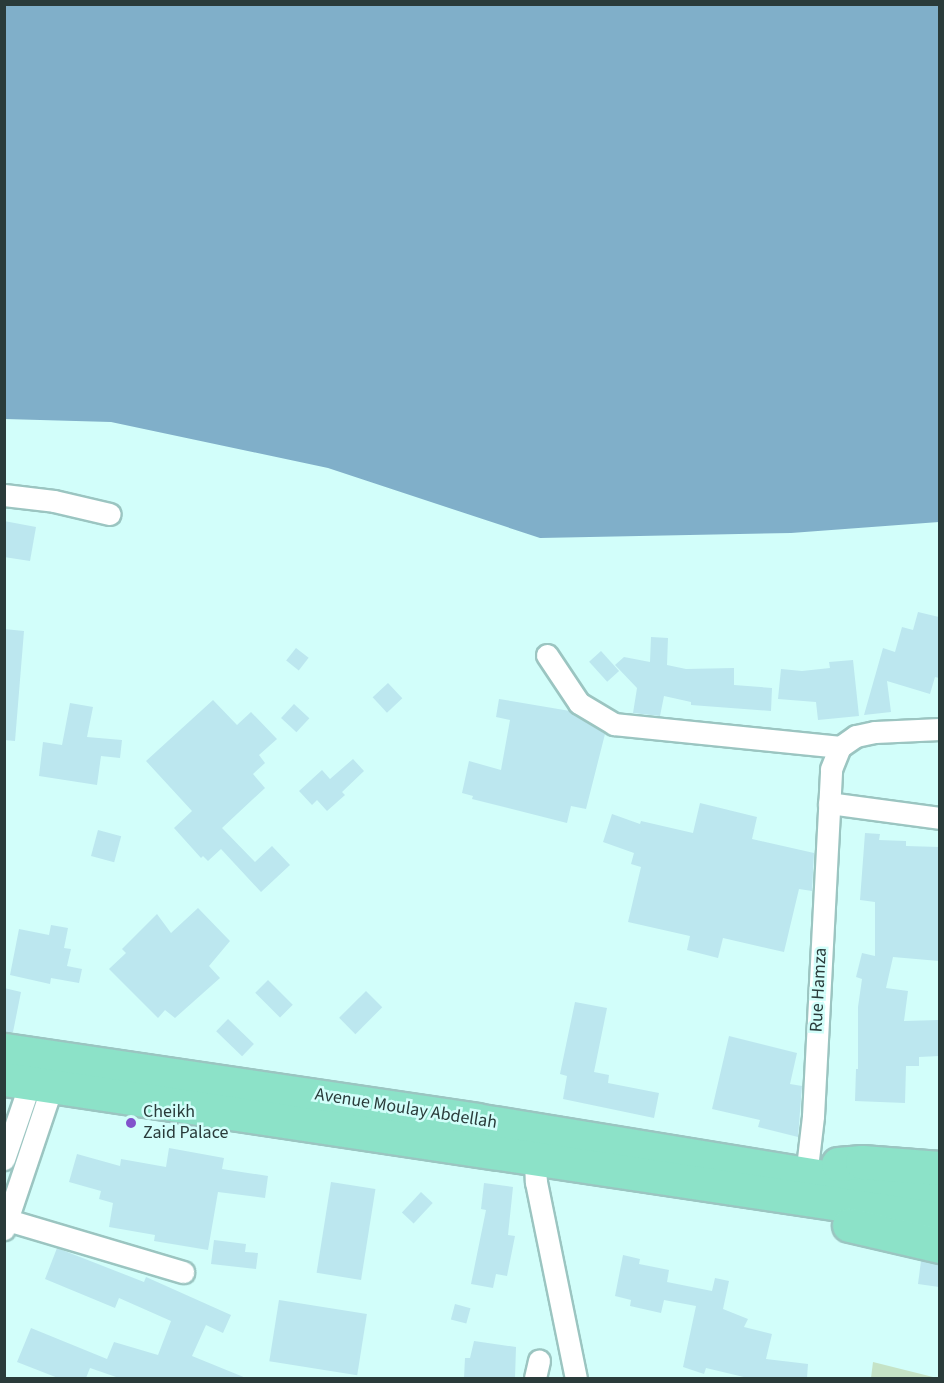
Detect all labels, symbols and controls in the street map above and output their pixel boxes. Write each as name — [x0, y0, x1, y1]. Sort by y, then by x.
street label: Rue Hamza — [806, 947, 832, 1033]
street label: Avenue Moulay Abdellah — [313, 1084, 499, 1134]
place label: Cheikh Zaid Palace — [143, 1102, 228, 1144]
marker: Cheikh Zaid Palace — [124, 1116, 138, 1130]

